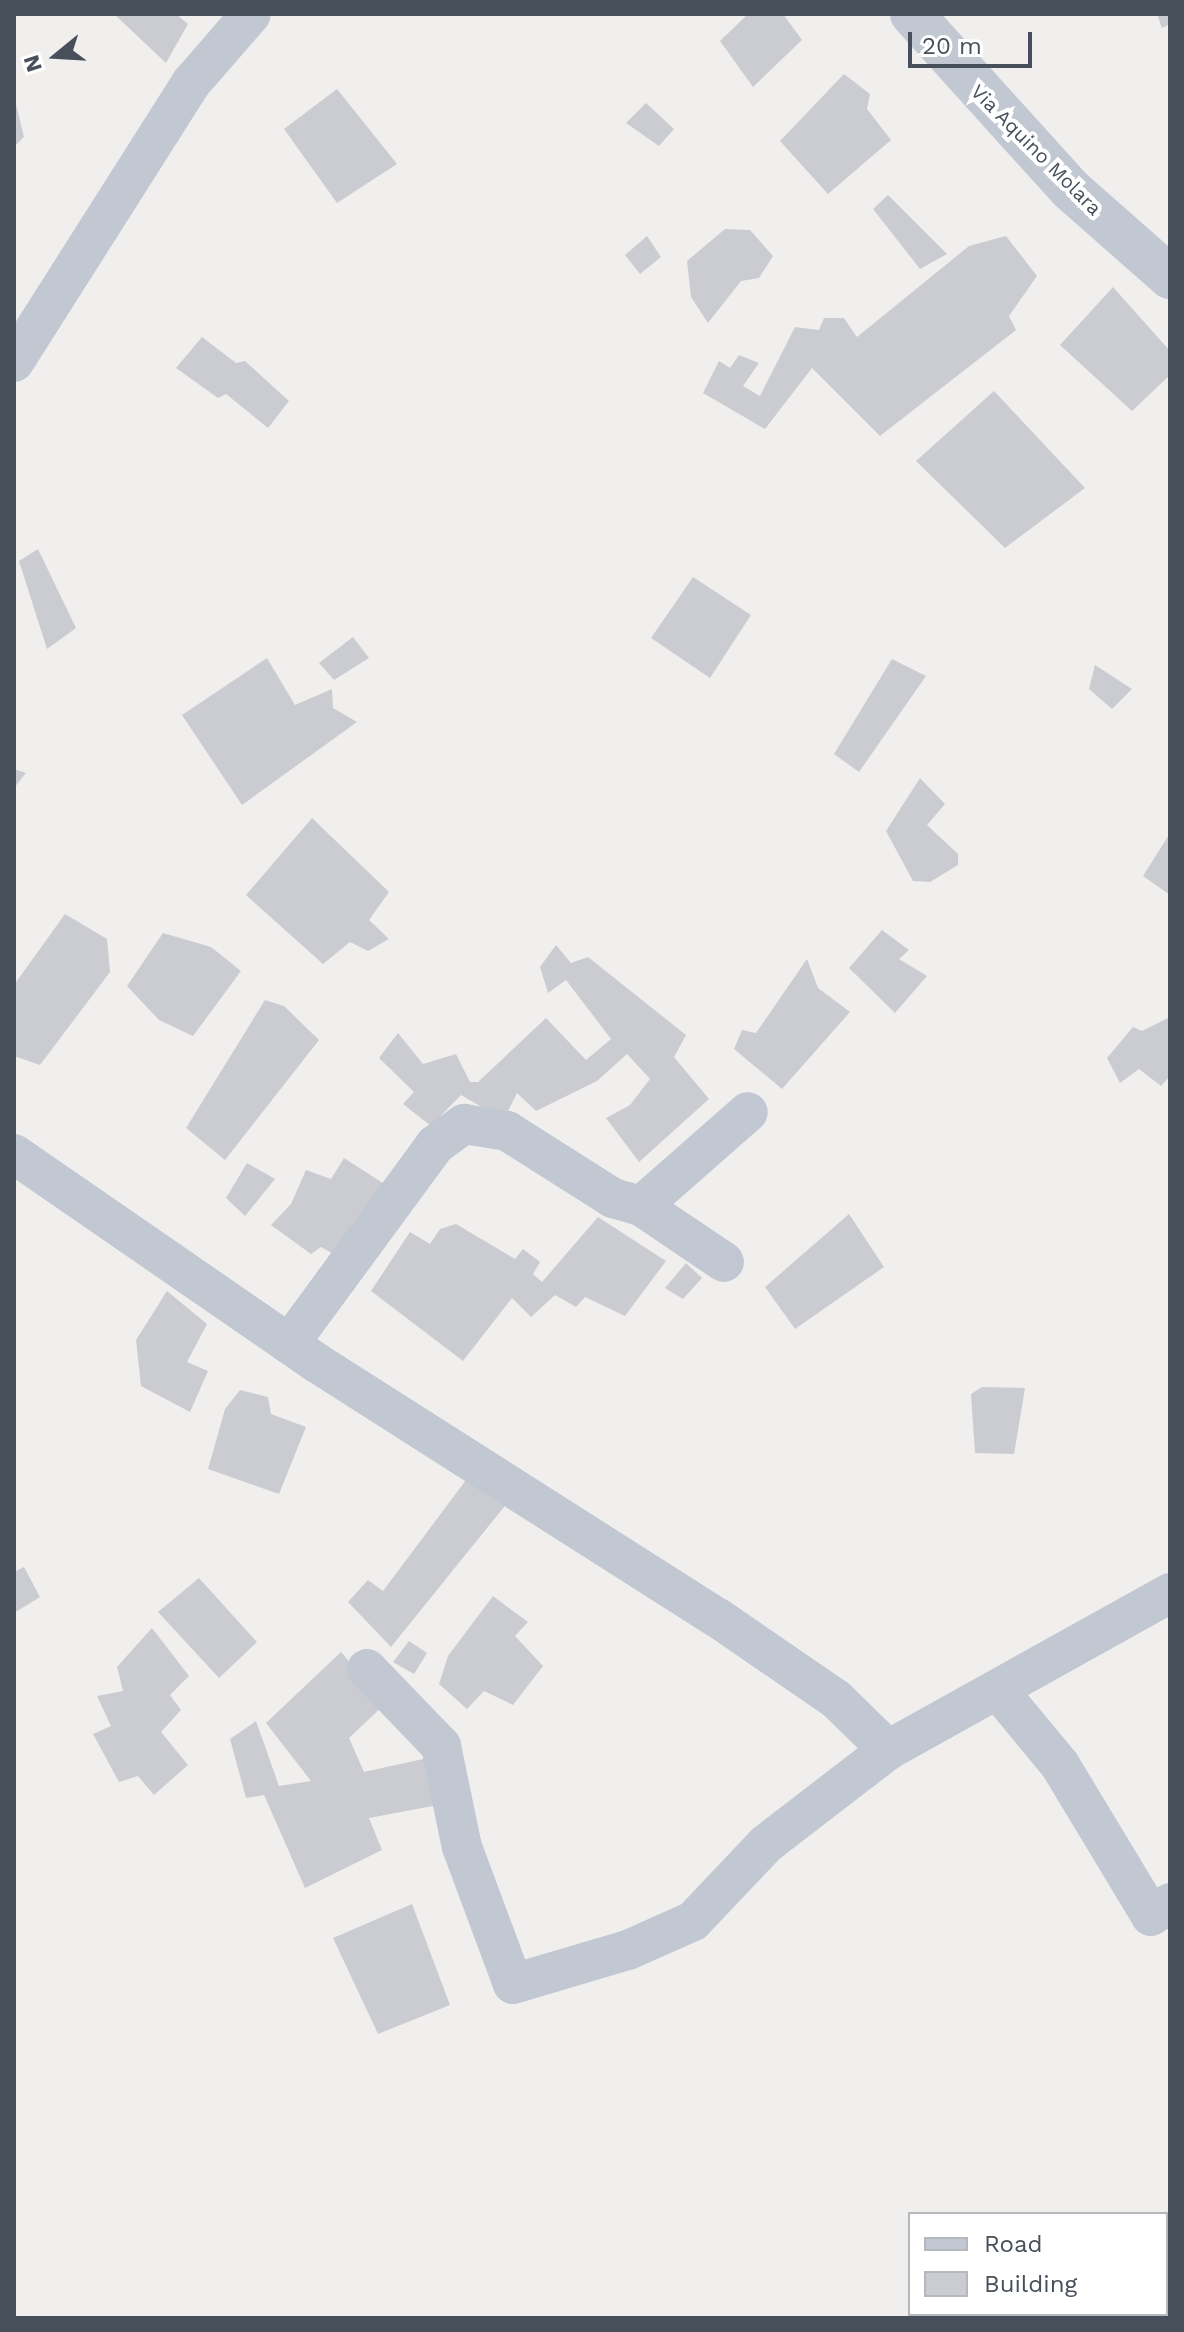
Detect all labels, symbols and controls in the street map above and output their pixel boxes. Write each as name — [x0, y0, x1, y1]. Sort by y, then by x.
north arrow — [16, 16, 96, 96]
scale bar — [912, 16, 1036, 66]
text: 20 m — [922, 32, 982, 60]
text: N — [18, 52, 47, 75]
street label: Via Aquino Molara — [965, 79, 1107, 221]
legend — [908, 2212, 1168, 2316]
text: Road — [984, 2230, 1043, 2258]
text: Building — [984, 2270, 1077, 2298]

